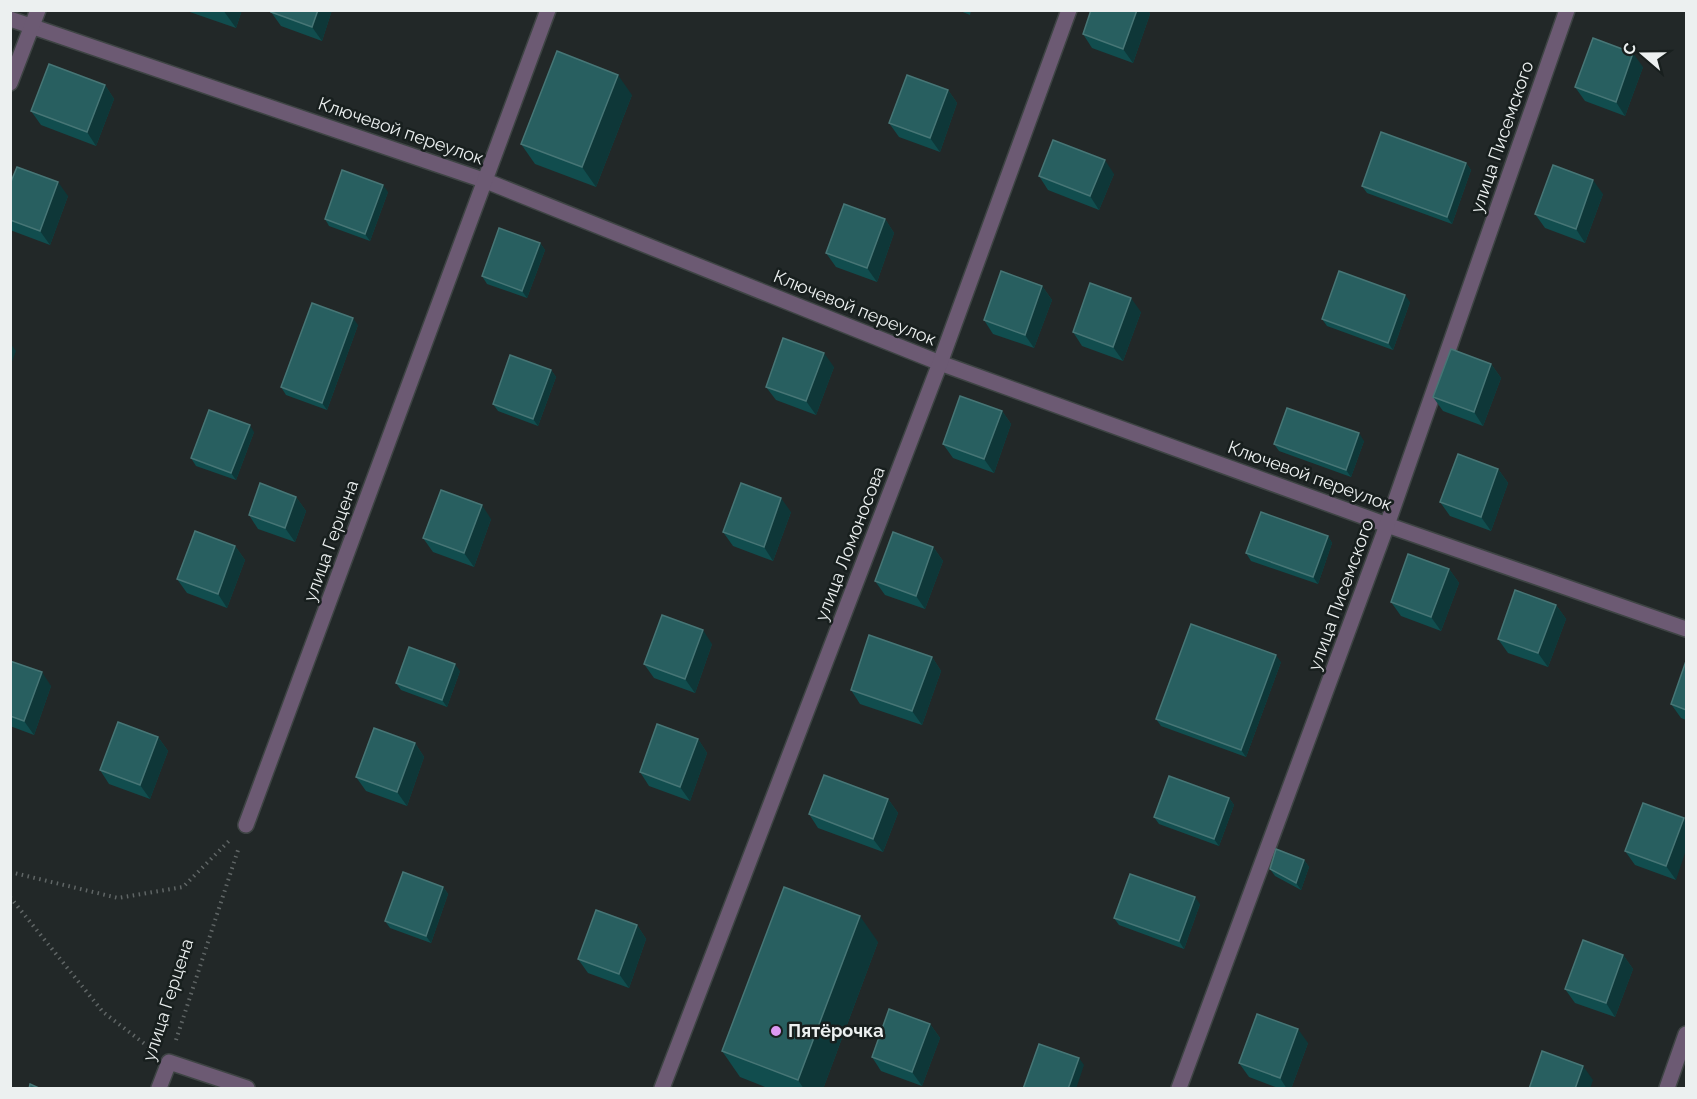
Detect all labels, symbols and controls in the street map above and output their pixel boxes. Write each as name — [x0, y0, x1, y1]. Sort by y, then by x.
north arrow — [1613, 24, 1673, 84]
text: С — [1619, 41, 1640, 57]
street label: улица Писемского — [1466, 58, 1538, 216]
street label: Ключевой переулок — [316, 92, 487, 169]
street label: Ключевой переулок — [771, 265, 940, 350]
street label: Ключевой переулок — [1225, 436, 1395, 515]
street label: улица Ломоносова — [810, 464, 889, 624]
street label: улица Герцена — [299, 477, 362, 604]
street label: улица Писемского — [1303, 516, 1378, 673]
street label: улица Герцена — [138, 936, 197, 1064]
place label: Пятёрочка — [788, 1020, 884, 1041]
marker: Пятёрочка — [769, 1024, 783, 1038]

